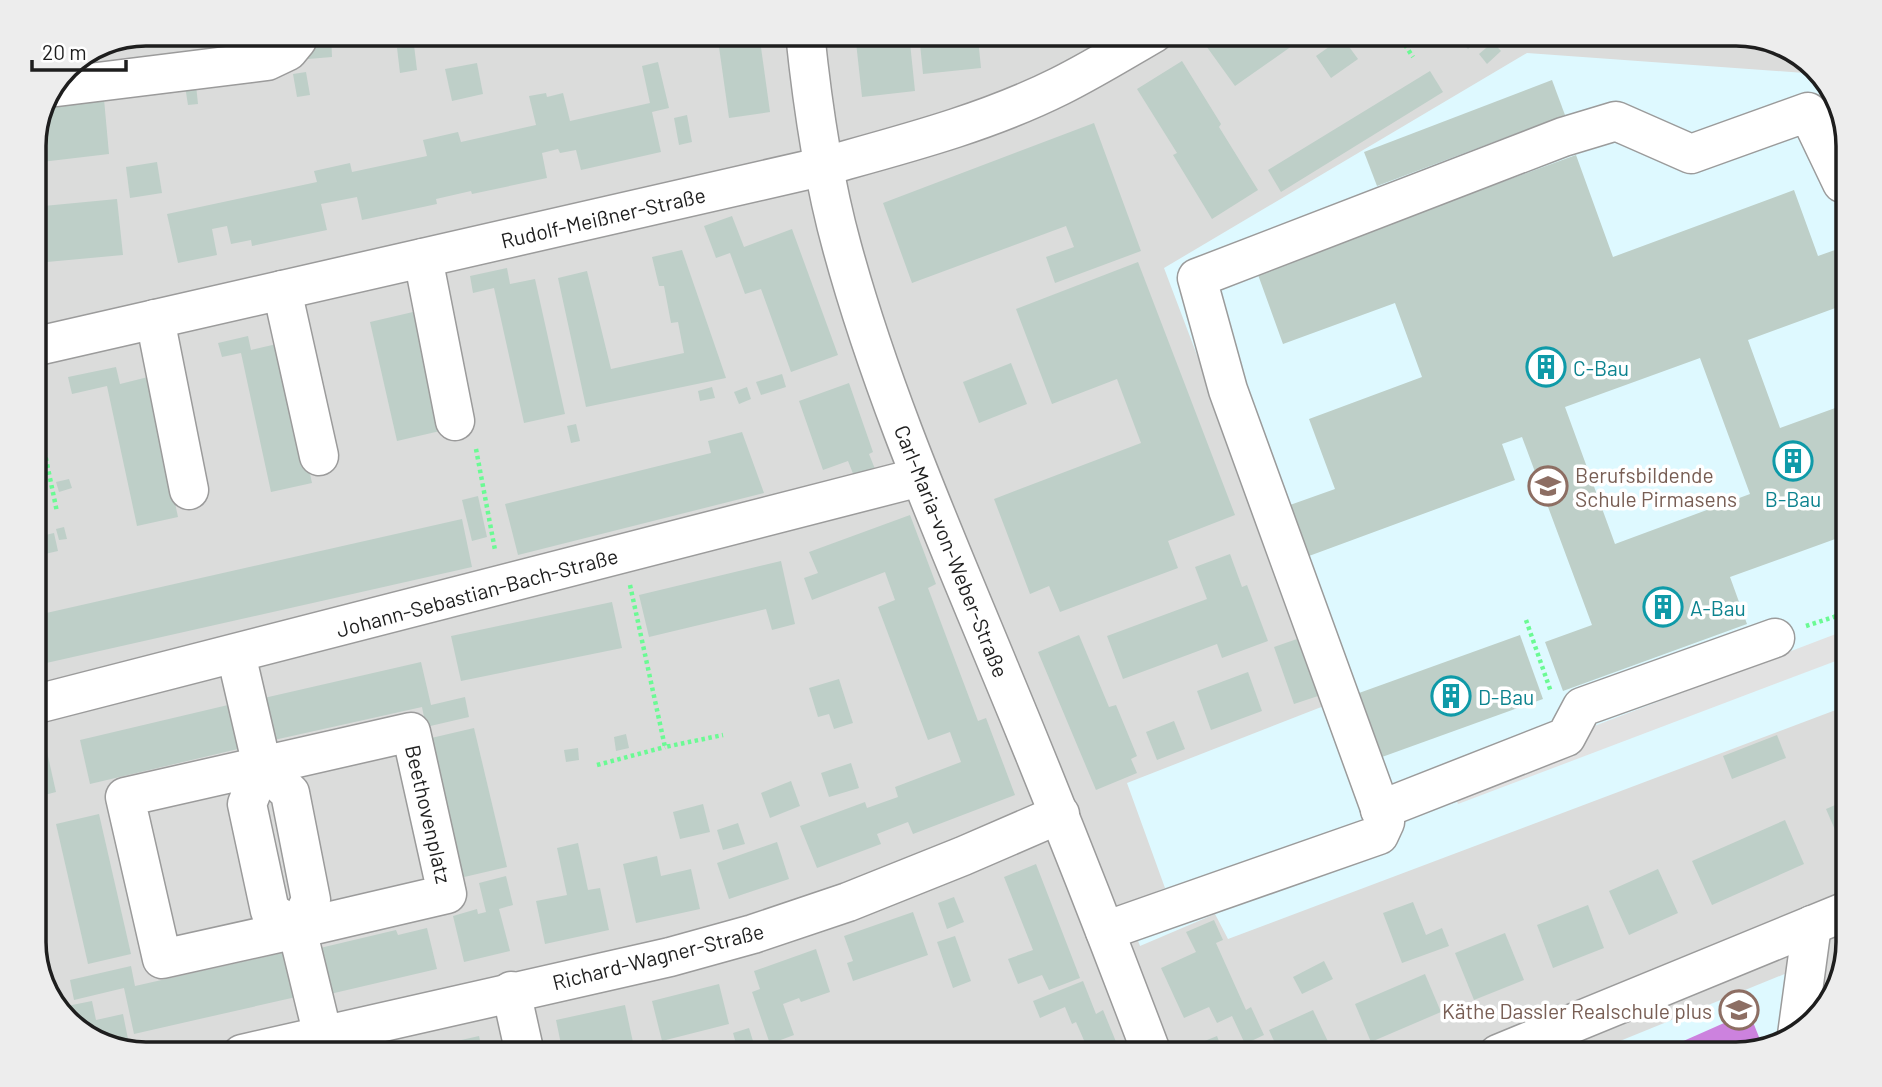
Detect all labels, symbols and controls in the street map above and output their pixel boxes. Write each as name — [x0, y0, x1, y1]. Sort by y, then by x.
scale bar — [32, 28, 126, 72]
text: 20 m — [42, 39, 87, 64]
street label: Rudolf-Meißner-Straße — [498, 181, 708, 253]
building icon: C-Bau — [1525, 346, 1567, 388]
place label: C-Bau — [1573, 355, 1629, 380]
street label: Carl-Maria-von-Weber-Straße — [890, 421, 1014, 681]
building icon: B-Bau — [1772, 440, 1814, 482]
place label: Berufsbildende Schule Pirmasens — [1575, 462, 1737, 511]
school or university icon: Berufsbildende Schule Pirmasens — [1527, 465, 1569, 507]
place label: B-Bau — [1765, 486, 1821, 511]
street label: Johann-Sebastian-Bach-Straße — [333, 542, 621, 642]
building icon: A-Bau — [1642, 586, 1684, 628]
place label: A-Bau — [1690, 595, 1746, 620]
building icon: D-Bau — [1430, 675, 1472, 717]
place label: D-Bau — [1478, 684, 1534, 709]
street label: Beethovenplatz — [401, 742, 457, 886]
street label: Richard-Wagner-Straße — [550, 918, 766, 994]
school or university icon: Käthe Dassler Realschule plus — [1718, 989, 1760, 1031]
place label: Käthe Dassler Realschule plus — [1442, 998, 1712, 1023]

